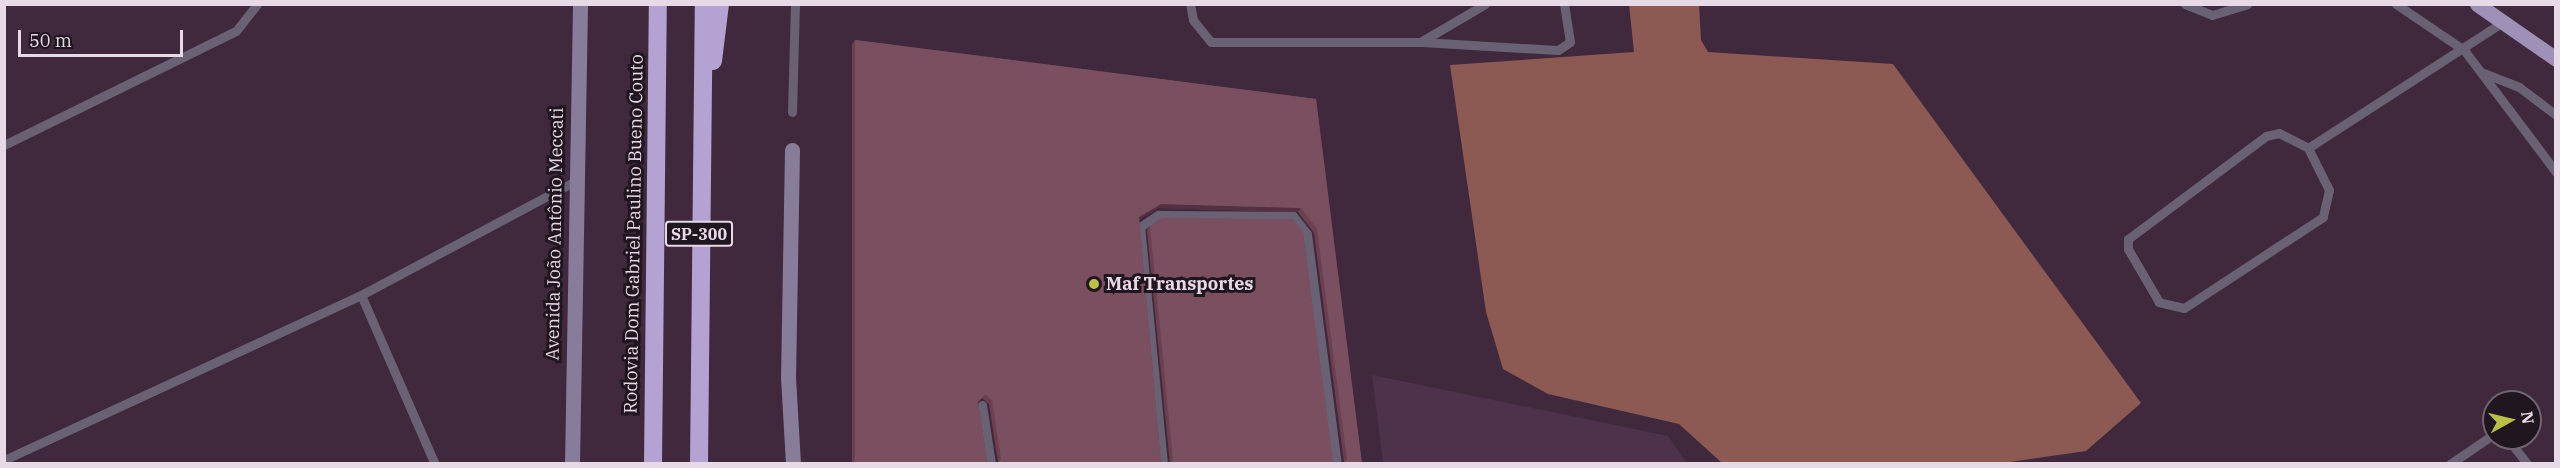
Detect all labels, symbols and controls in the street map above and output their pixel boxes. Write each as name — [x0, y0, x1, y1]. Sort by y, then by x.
scale bar — [21, 18, 186, 56]
text: 50 m — [29, 29, 72, 52]
street label: Rodovia Dom Gabriel Paulino Bueno Couto — [620, 54, 648, 414]
street label: Avenida João Antônio Meccati — [542, 107, 568, 361]
road number: SP-300 — [664, 221, 734, 247]
place label: Maf Transportes — [1106, 273, 1253, 295]
marker: Maf Transportes — [1087, 277, 1101, 291]
north arrow — [2482, 390, 2542, 450]
text: N — [2517, 410, 2539, 425]

